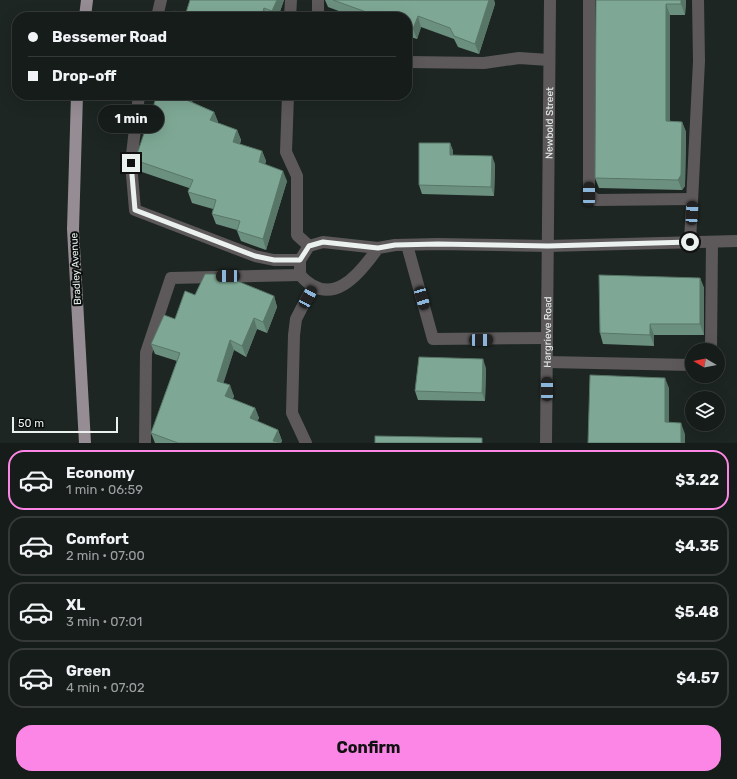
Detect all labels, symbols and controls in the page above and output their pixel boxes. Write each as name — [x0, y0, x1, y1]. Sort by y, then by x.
text: Bessemer Road — [52, 28, 167, 46]
text: Drop-off — [52, 67, 116, 85]
street label: Newbold Street — [544, 87, 556, 159]
callout: 1 min — [98, 105, 164, 133]
text: 1 min — [114, 111, 148, 126]
route end — [122, 154, 140, 172]
car — [583, 182, 595, 206]
car — [685, 201, 699, 225]
street label: Bradley Avenue — [68, 232, 84, 305]
route start — [681, 233, 699, 251]
car — [216, 270, 240, 282]
car — [297, 284, 319, 310]
car — [413, 285, 431, 311]
street label: Hargrieve Road — [542, 296, 554, 368]
car — [469, 334, 493, 346]
north arrow — [685, 343, 725, 383]
map controls — [685, 343, 725, 431]
car — [541, 377, 553, 401]
button: layers — [685, 391, 725, 431]
scale bar — [12, 415, 118, 434]
text: 50 m — [18, 417, 44, 430]
icon: car — [18, 462, 54, 498]
text: Economy — [66, 464, 135, 482]
text: $3.22 — [675, 471, 719, 489]
text: 1 min · 06:59 — [66, 482, 143, 497]
icon: car — [18, 528, 54, 564]
text: Comfort — [66, 530, 129, 548]
text: $4.35 — [675, 537, 719, 555]
text: 2 min · 07:00 — [66, 548, 145, 563]
icon: car — [18, 594, 54, 630]
text: XL — [66, 596, 85, 614]
text: $5.48 — [675, 603, 719, 621]
text: 3 min · 07:01 — [66, 614, 142, 629]
icon: car — [18, 660, 54, 696]
text: Green — [66, 662, 111, 680]
text: $4.57 — [676, 669, 719, 687]
text: 4 min · 07:02 — [66, 680, 145, 695]
button: Confirm — [16, 725, 721, 771]

